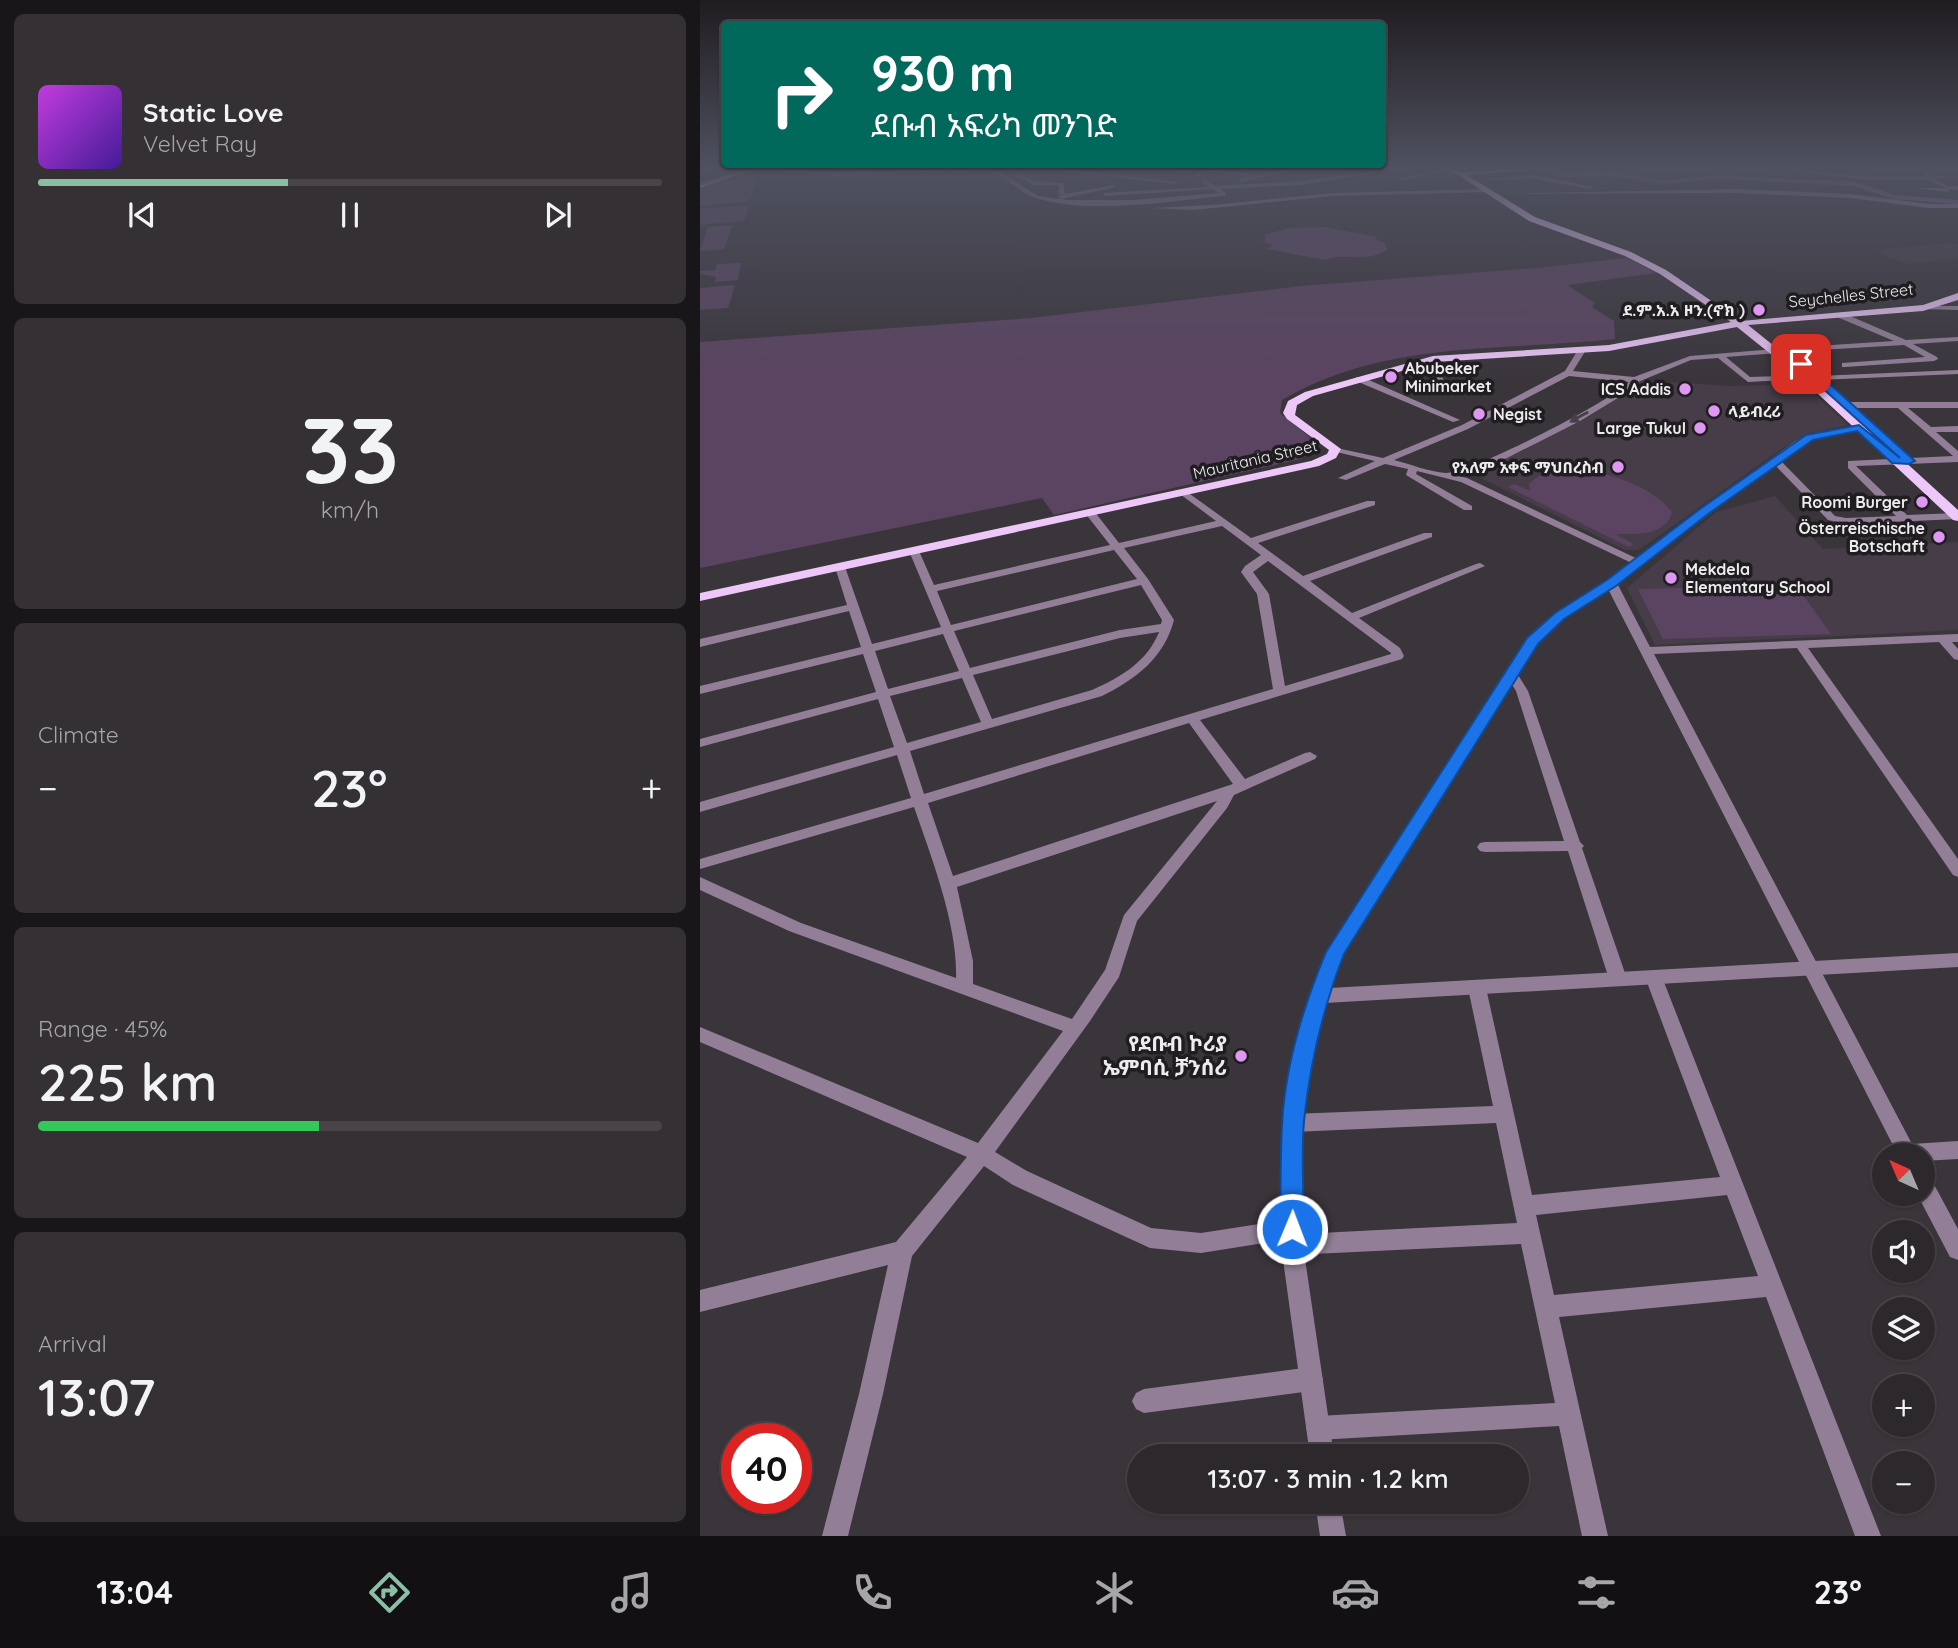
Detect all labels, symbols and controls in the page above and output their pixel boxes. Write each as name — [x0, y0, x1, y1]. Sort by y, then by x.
text: 930 m — [871, 42, 1014, 103]
icon: right — [756, 49, 847, 140]
text: Static Love — [143, 96, 284, 129]
text: ደቡብ አፍሪካ መንገድ — [871, 105, 1117, 145]
text: Velvet Ray — [143, 129, 257, 158]
icon: previous — [123, 196, 161, 234]
icon: pause — [331, 196, 369, 234]
icon: next — [539, 196, 577, 234]
street label: Seychelles Street — [1788, 279, 1914, 311]
place label: ደ.ም.አ.አ ዞን.(ኖክ ) — [1623, 300, 1745, 320]
marker: ደ.ም.አ.አ ዞን.(ኖክ ) — [1751, 302, 1767, 318]
pin — [1771, 334, 1831, 394]
icon: arrive — [1782, 345, 1820, 383]
place label: Abubeker Minimarket — [1405, 358, 1492, 396]
marker: Abubeker Minimarket — [1383, 369, 1399, 385]
place label: ICS Addis — [1601, 379, 1671, 399]
marker: ICS Addis — [1677, 381, 1693, 397]
text: 33 — [301, 392, 399, 506]
place label: ላይብረሪ — [1728, 401, 1781, 421]
marker: ላይብረሪ — [1706, 403, 1722, 419]
place label: Negist — [1493, 404, 1542, 424]
marker: Negist — [1471, 406, 1487, 422]
one-way arrow — [1569, 411, 1589, 423]
place label: Large Tukul — [1596, 418, 1686, 438]
marker: Large Tukul — [1692, 420, 1708, 436]
street label: Mauritania Street — [1191, 435, 1319, 483]
place label: የአለም አቀፍ ማህበረስብ — [1452, 457, 1604, 477]
marker: የአለም አቀፍ ማህበረስብ — [1610, 459, 1626, 475]
place label: Roomi Burger — [1801, 492, 1908, 512]
marker: Roomi Burger — [1914, 494, 1930, 510]
text: km/h — [321, 495, 379, 524]
place label: Österreischische Botschaft — [1798, 518, 1925, 556]
marker: Österreischische Botschaft — [1931, 529, 1947, 545]
place label: Mekdela Elementary School — [1685, 559, 1830, 597]
marker: Mekdela Elementary School — [1663, 570, 1679, 586]
text: Climate — [38, 720, 119, 749]
text: 23° — [311, 755, 387, 820]
text: − — [38, 764, 58, 812]
text: + — [641, 764, 662, 812]
text: Range · 45% — [38, 1014, 167, 1043]
place label: የደቡብ ኮሪያ ኤምባሲ ቻንሰሪ — [1103, 1030, 1227, 1080]
marker: የደቡብ ኮሪያ ኤምባሲ ቻንሰሪ — [1233, 1048, 1249, 1064]
text: 225 km — [38, 1049, 217, 1114]
north arrow — [1872, 1143, 1936, 1206]
map controls — [1872, 1143, 1935, 1514]
position arrow — [1255, 1192, 1329, 1266]
button: sound — [1872, 1220, 1935, 1283]
button: layers — [1872, 1297, 1935, 1360]
text: Arrival — [38, 1329, 107, 1358]
text: 13:07 — [38, 1364, 156, 1429]
button: + — [1872, 1374, 1935, 1437]
speed limit sign: 40 — [721, 1423, 812, 1514]
button: − — [1872, 1451, 1935, 1514]
text: 13:07 · 3 min · 1.2 km — [1207, 1462, 1449, 1495]
icon: directions — [365, 1568, 414, 1617]
icon: music — [607, 1568, 656, 1617]
icon: phone — [848, 1568, 897, 1617]
icon: climate — [1090, 1568, 1139, 1617]
icon: car — [1331, 1568, 1380, 1617]
icon: filters — [1572, 1568, 1621, 1617]
text: 13:04 — [96, 1572, 173, 1612]
text: 23° — [1814, 1572, 1862, 1612]

